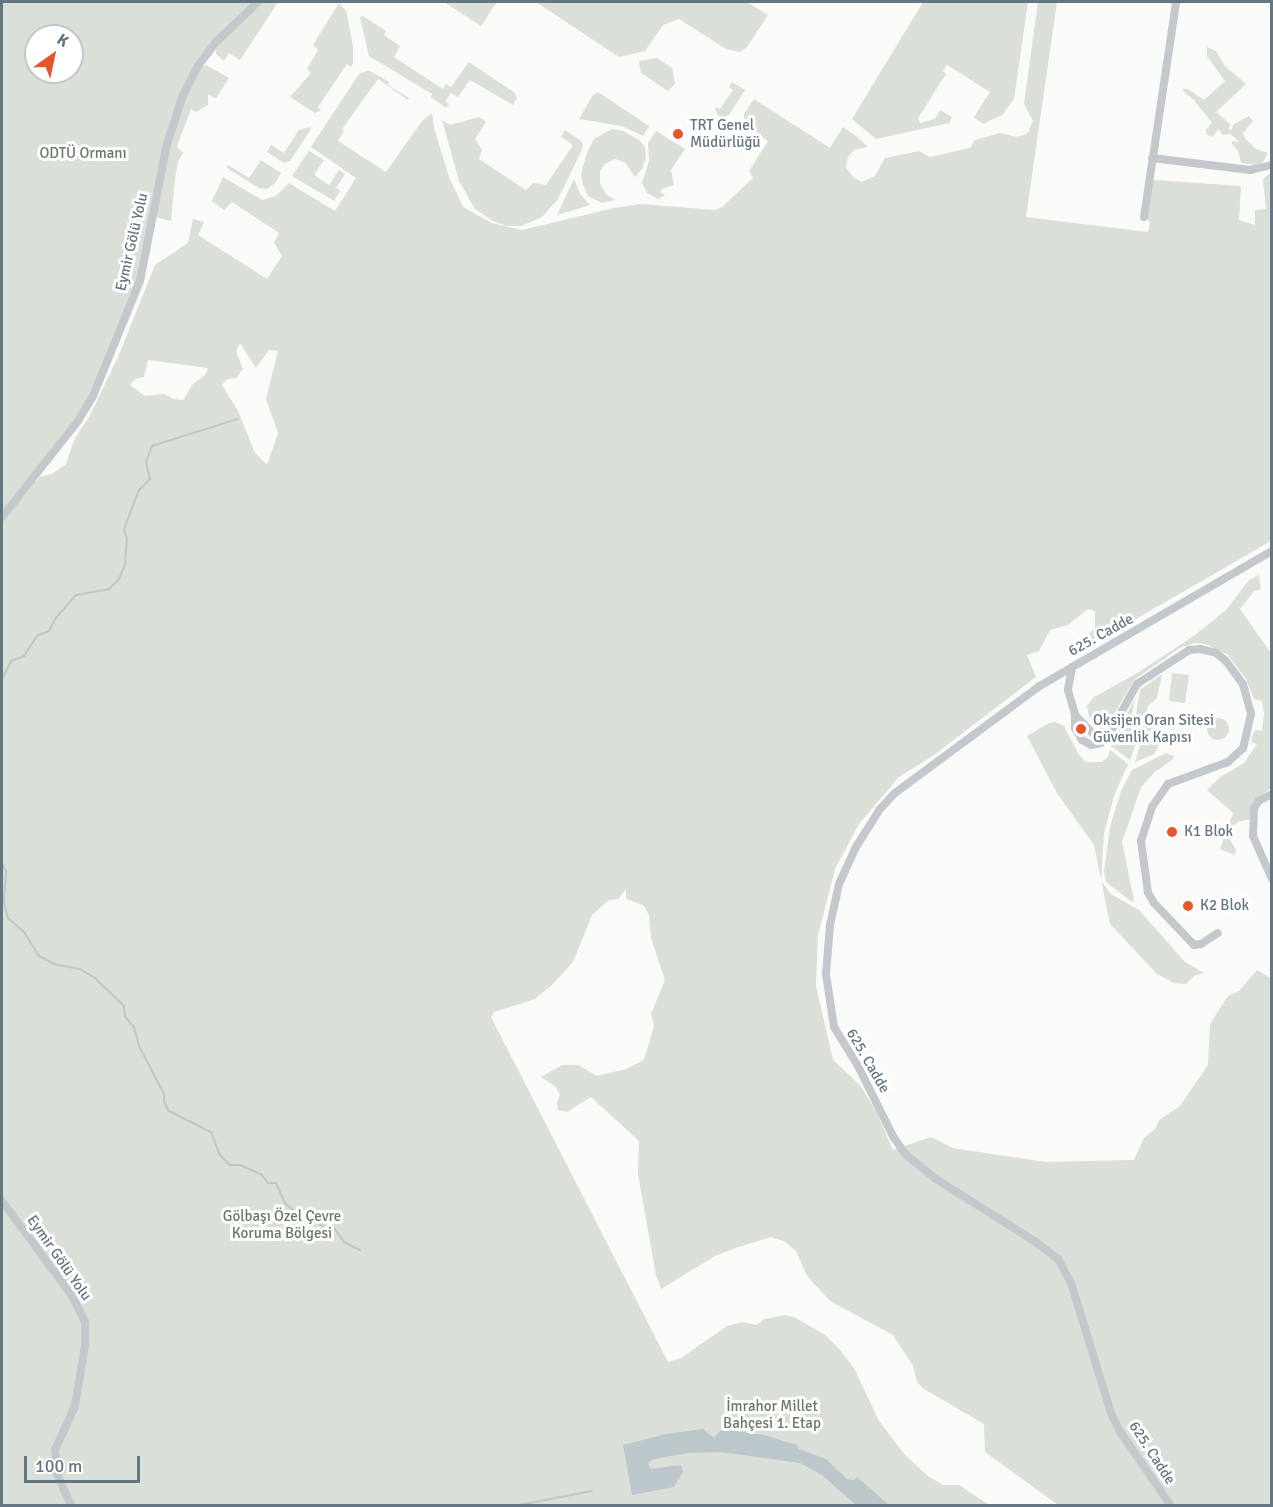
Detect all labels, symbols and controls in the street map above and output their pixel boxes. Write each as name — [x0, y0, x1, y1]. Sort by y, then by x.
north arrow — [24, 24, 84, 84]
text: K — [53, 29, 72, 52]
place label: TRT Genel Müdürlüğü — [690, 116, 761, 151]
marker: TRT Genel Müdürlüğü — [671, 127, 685, 141]
park label: ODTÜ Ormanı — [39, 145, 127, 163]
street label: Eymir Gölü Yolu — [112, 191, 152, 293]
street label: 625. Cadde — [1065, 610, 1137, 660]
place label: Oksijen Oran Sitesi Güvenlik Kapısı — [1093, 711, 1214, 746]
marker: Oksijen Oran Sitesi Güvenlik Kapısı — [1074, 722, 1088, 736]
place label: K1 Blok — [1184, 823, 1233, 841]
marker: K1 Blok — [1165, 825, 1179, 839]
place label: K2 Blok — [1200, 897, 1249, 915]
marker: K2 Blok — [1181, 899, 1195, 913]
street label: 625. Cadde — [842, 1026, 894, 1096]
park label: Gölbaşı Özel Çevre Koruma Bölgesi — [223, 1207, 341, 1242]
street label: Eymir Gölü Yolu — [23, 1212, 95, 1304]
park label: İmrahor Millet Bahçesi 1. Etap — [723, 1397, 821, 1432]
street label: 625. Cadde — [1125, 1418, 1179, 1488]
scale bar — [27, 1444, 142, 1482]
text: 100 m — [35, 1455, 82, 1477]

